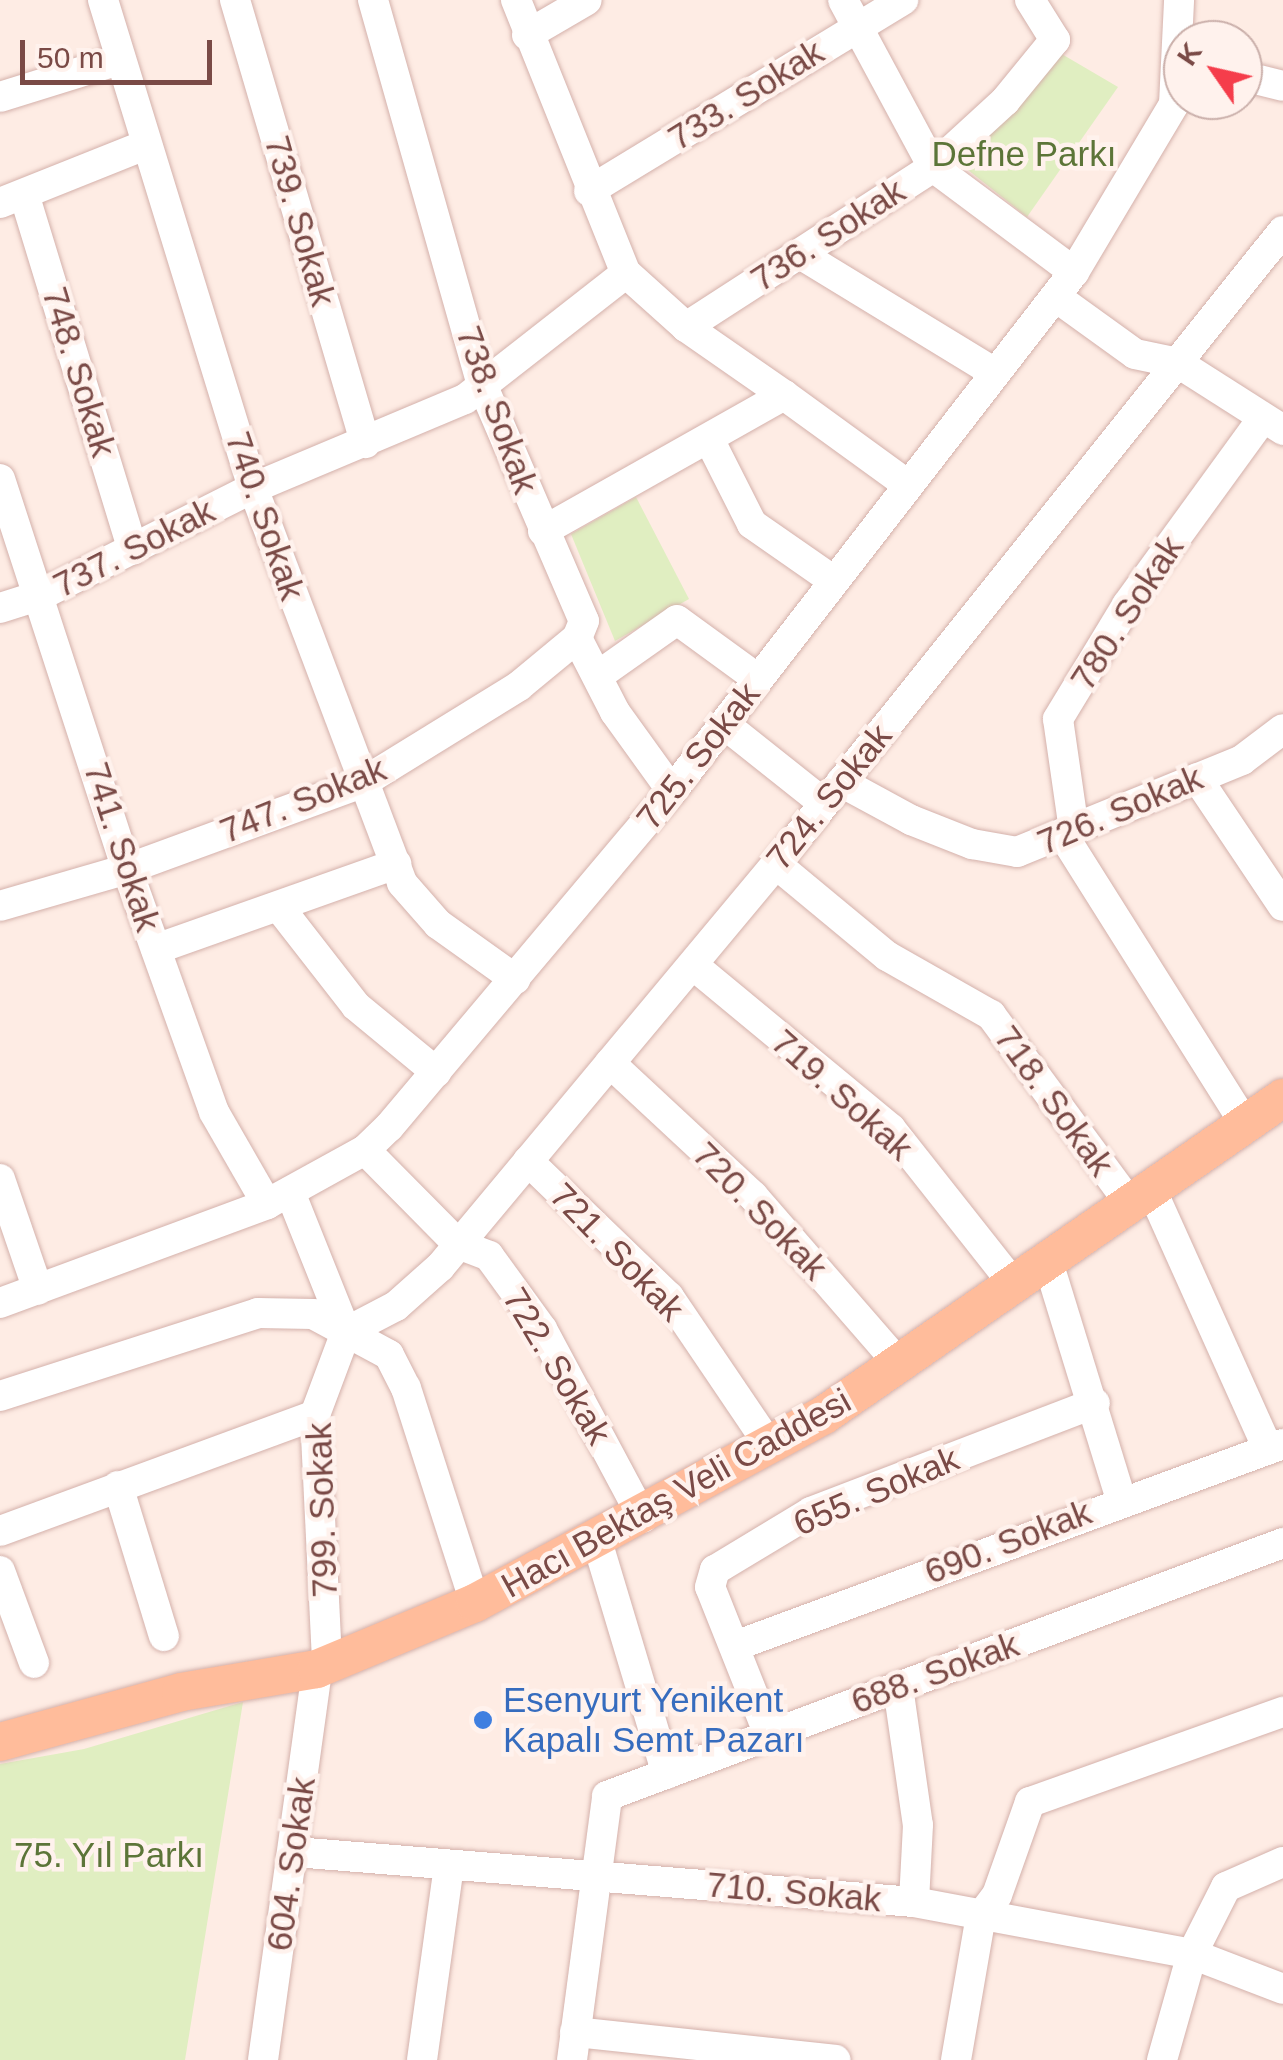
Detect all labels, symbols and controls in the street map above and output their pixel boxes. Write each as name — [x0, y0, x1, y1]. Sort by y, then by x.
scale bar — [25, 20, 218, 82]
north arrow — [1163, 20, 1263, 120]
street label: 733. Sokak — [661, 31, 831, 159]
text: K — [1171, 37, 1208, 71]
text: 50 m — [37, 41, 104, 74]
street label: 739. Sokak — [256, 131, 344, 311]
park label: Defne Parkı — [932, 133, 1116, 175]
street label: 736. Sokak — [743, 170, 913, 300]
street label: 748. Sokak — [33, 282, 125, 462]
street label: 738. Sokak — [447, 321, 547, 499]
street label: 740. Sokak — [217, 426, 313, 606]
street label: 737. Sokak — [46, 490, 222, 606]
street label: 780. Sokak — [1062, 528, 1192, 698]
street label: 725. Sokak — [628, 674, 768, 838]
street label: 724. Sokak — [758, 716, 900, 878]
street label: 747. Sokak — [214, 748, 392, 852]
street label: 726. Sokak — [1031, 756, 1209, 864]
street label: 741. Sokak — [75, 757, 169, 937]
street label: 718. Sokak — [986, 1018, 1122, 1184]
street label: 719. Sokak — [763, 1021, 921, 1169]
street label: 720. Sokak — [684, 1133, 836, 1289]
street label: 721. Sokak — [541, 1174, 693, 1330]
street label: 722. Sokak — [494, 1280, 620, 1452]
street label: Hacı Bektaş Veli Caddesi — [494, 1379, 858, 1607]
street label: 799. Sokak — [298, 1422, 346, 1598]
street label: 655. Sokak — [787, 1437, 965, 1545]
street label: 690. Sokak — [919, 1491, 1097, 1593]
street label: 688. Sokak — [846, 1623, 1024, 1723]
place label: Esenyurt Yenikent Kapalı Semt Pazarı — [503, 1679, 805, 1761]
marker: Esenyurt Yenikent Kapalı Semt Pazarı — [472, 1709, 494, 1731]
street label: 604. Sokak — [258, 1774, 324, 1954]
park label: 75. Yıl Parkı — [14, 1834, 204, 1876]
street label: 710. Sokak — [705, 1863, 883, 1921]

